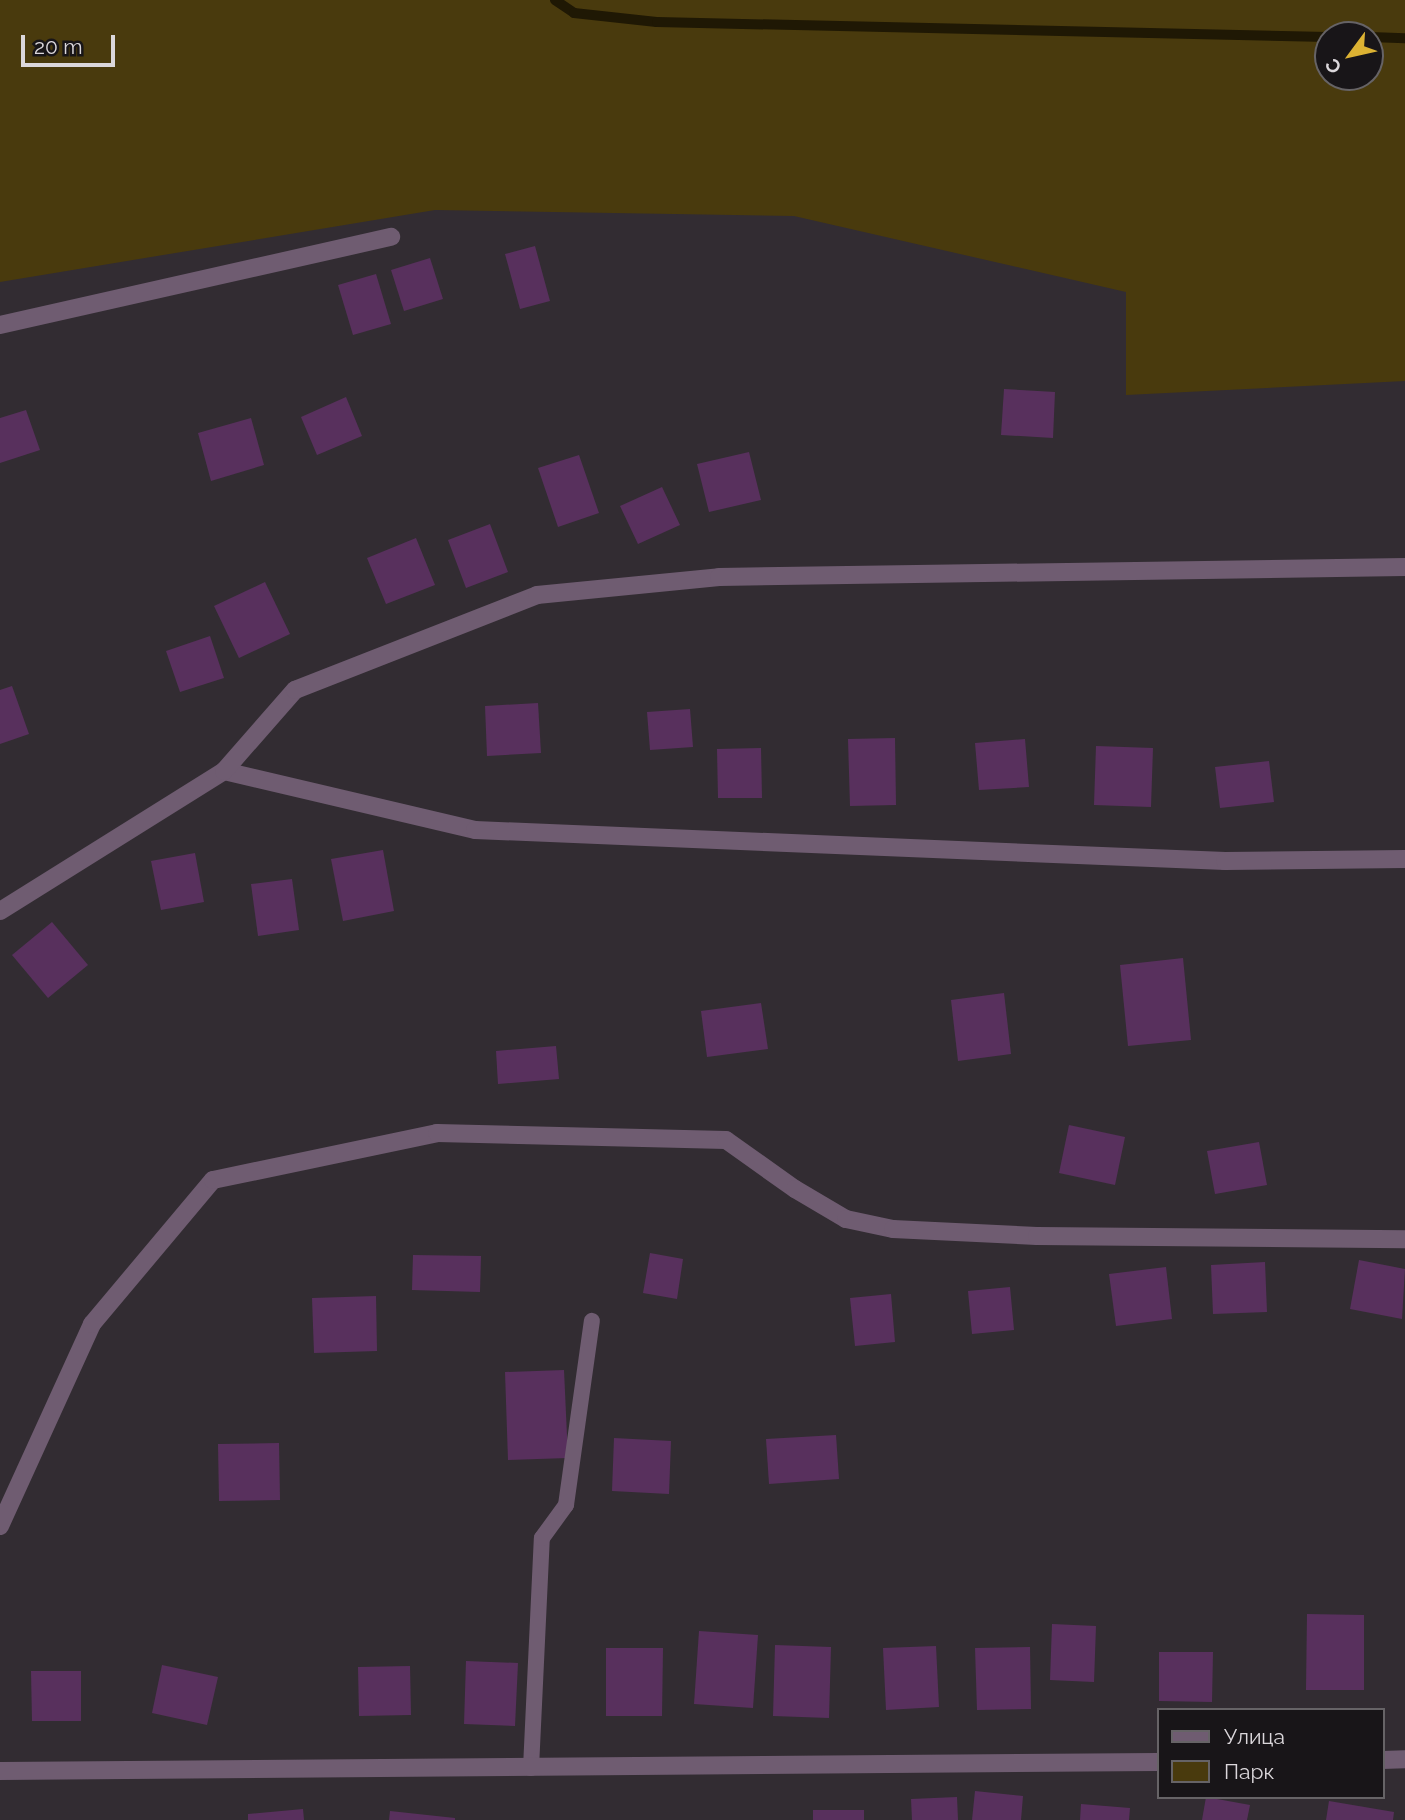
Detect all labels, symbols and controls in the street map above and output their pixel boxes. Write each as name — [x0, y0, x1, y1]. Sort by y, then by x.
scale bar — [24, 21, 119, 65]
north arrow — [1314, 21, 1384, 91]
text: 20 m — [34, 34, 82, 59]
text: С — [1320, 55, 1346, 78]
legend — [1156, 1708, 1384, 1799]
text: Улица — [1224, 1724, 1285, 1749]
text: Парк — [1224, 1759, 1274, 1784]

